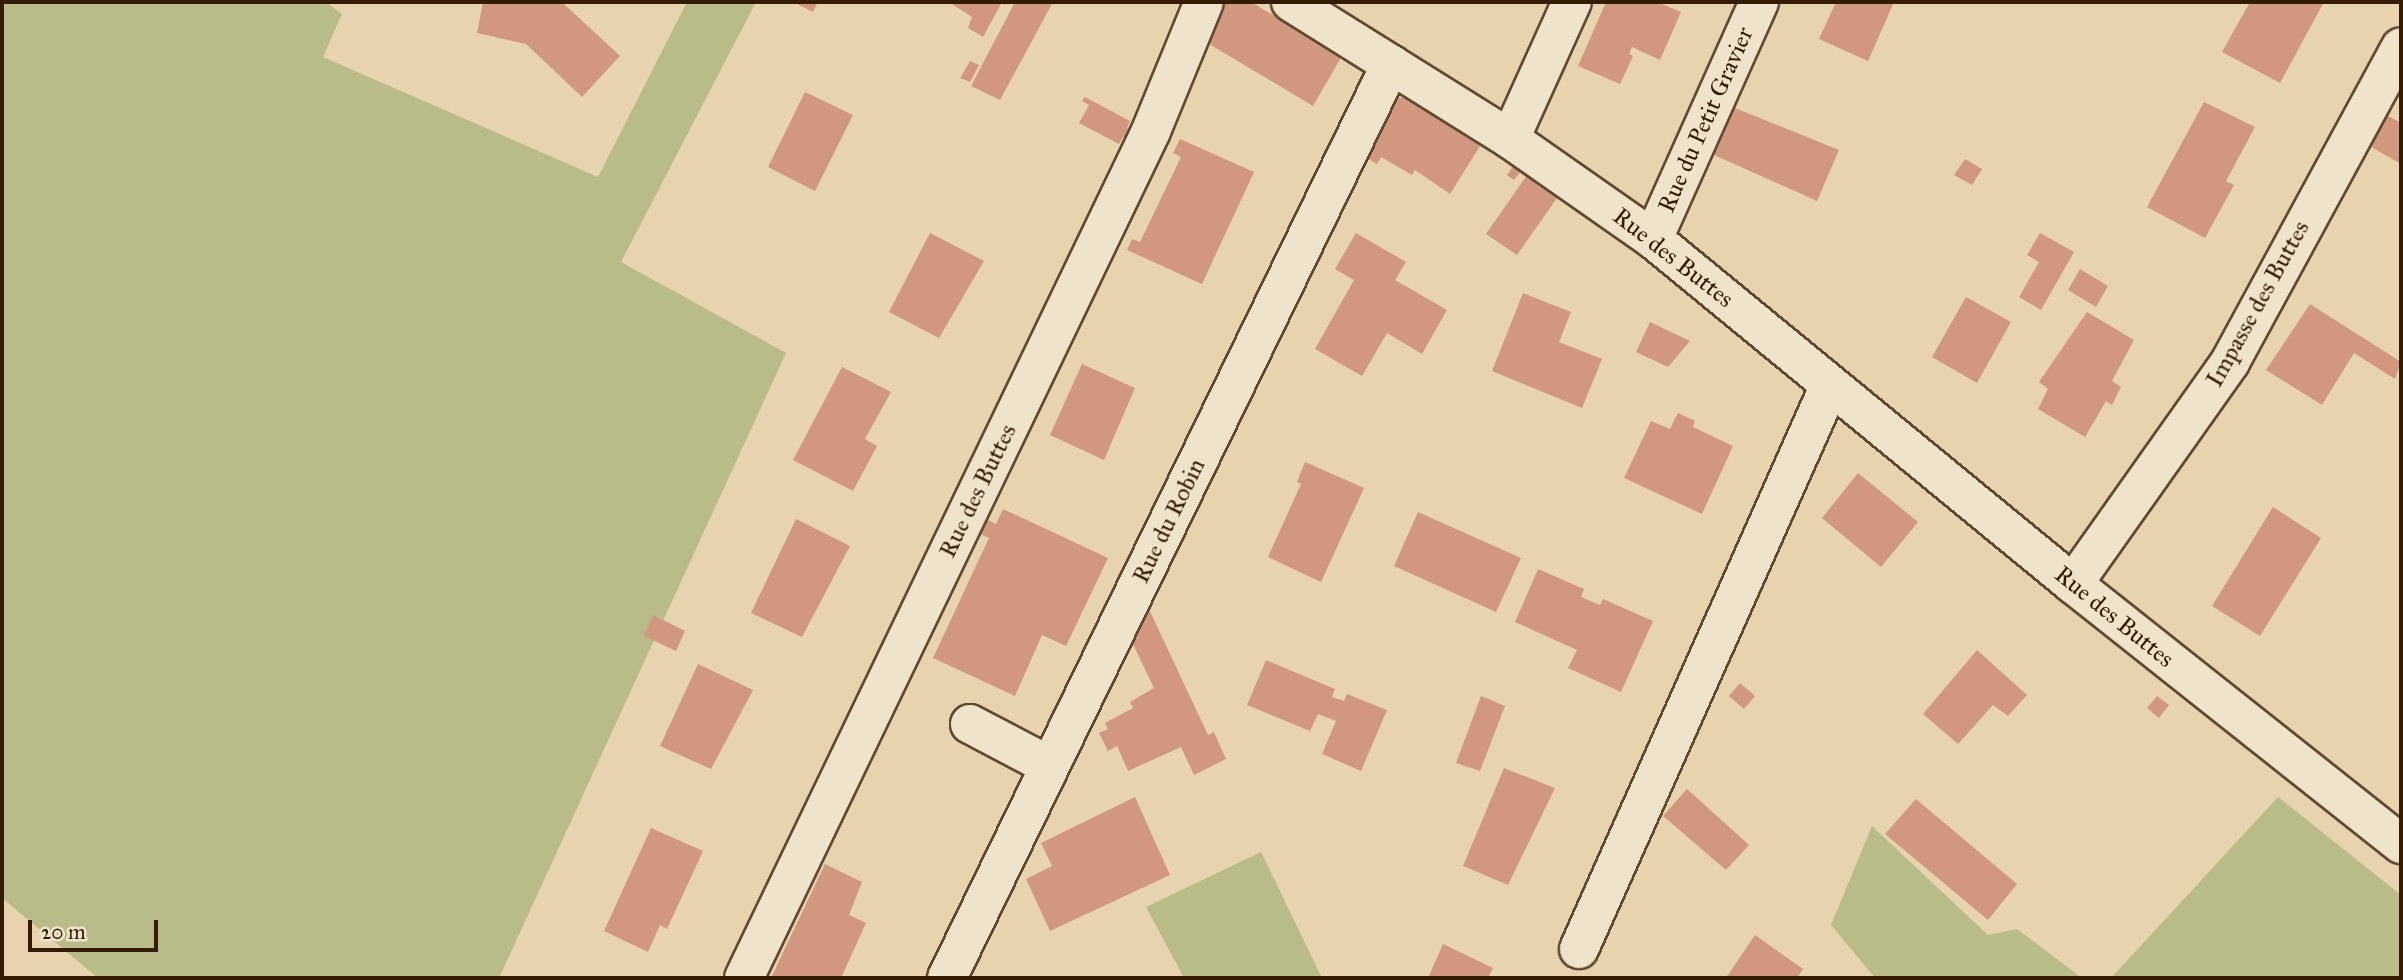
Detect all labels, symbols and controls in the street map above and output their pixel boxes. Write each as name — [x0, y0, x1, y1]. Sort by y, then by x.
street label: Rue du Petit Gravier — [1652, 23, 1760, 217]
street label: Rue des Buttes — [1607, 202, 1739, 314]
street label: Impasse des Buttes — [2200, 216, 2316, 392]
street label: Rue des Buttes — [933, 420, 1023, 562]
street label: Rue du Robin — [1127, 454, 1211, 588]
street label: Rue des Buttes — [2049, 560, 2179, 674]
scale bar — [32, 906, 161, 950]
text: 20 m — [41, 919, 86, 945]

